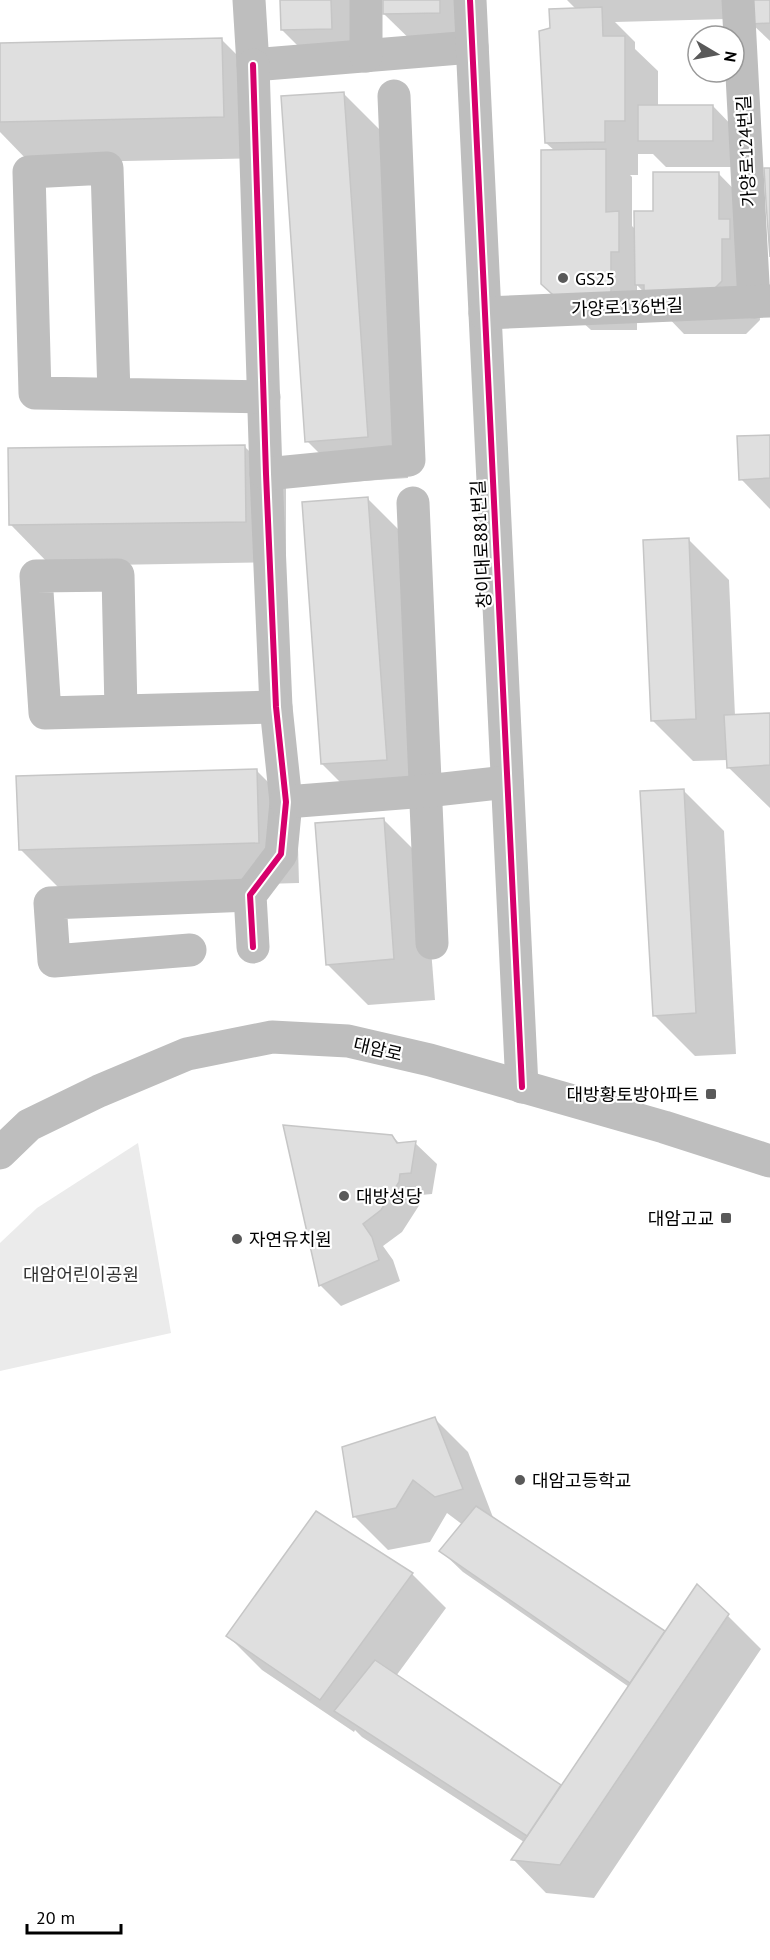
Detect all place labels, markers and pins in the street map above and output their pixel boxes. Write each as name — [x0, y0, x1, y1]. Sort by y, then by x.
place label: GS25 — [575, 267, 615, 290]
marker: GS25 — [556, 271, 570, 285]
place label: 대방황토방아파트 — [567, 1083, 699, 1106]
marker: 대방황토방아파트 — [704, 1087, 718, 1101]
place label: 대방성당 — [356, 1185, 422, 1208]
marker: 대방성당 — [337, 1189, 351, 1203]
place label: 대암고교 — [648, 1207, 714, 1230]
marker: 대암고교 — [719, 1211, 733, 1225]
place label: 자연유치원 — [249, 1228, 332, 1251]
marker: 자연유치원 — [230, 1232, 244, 1246]
place label: 대암고등학교 — [532, 1469, 631, 1492]
marker: 대암고등학교 — [513, 1473, 527, 1487]

